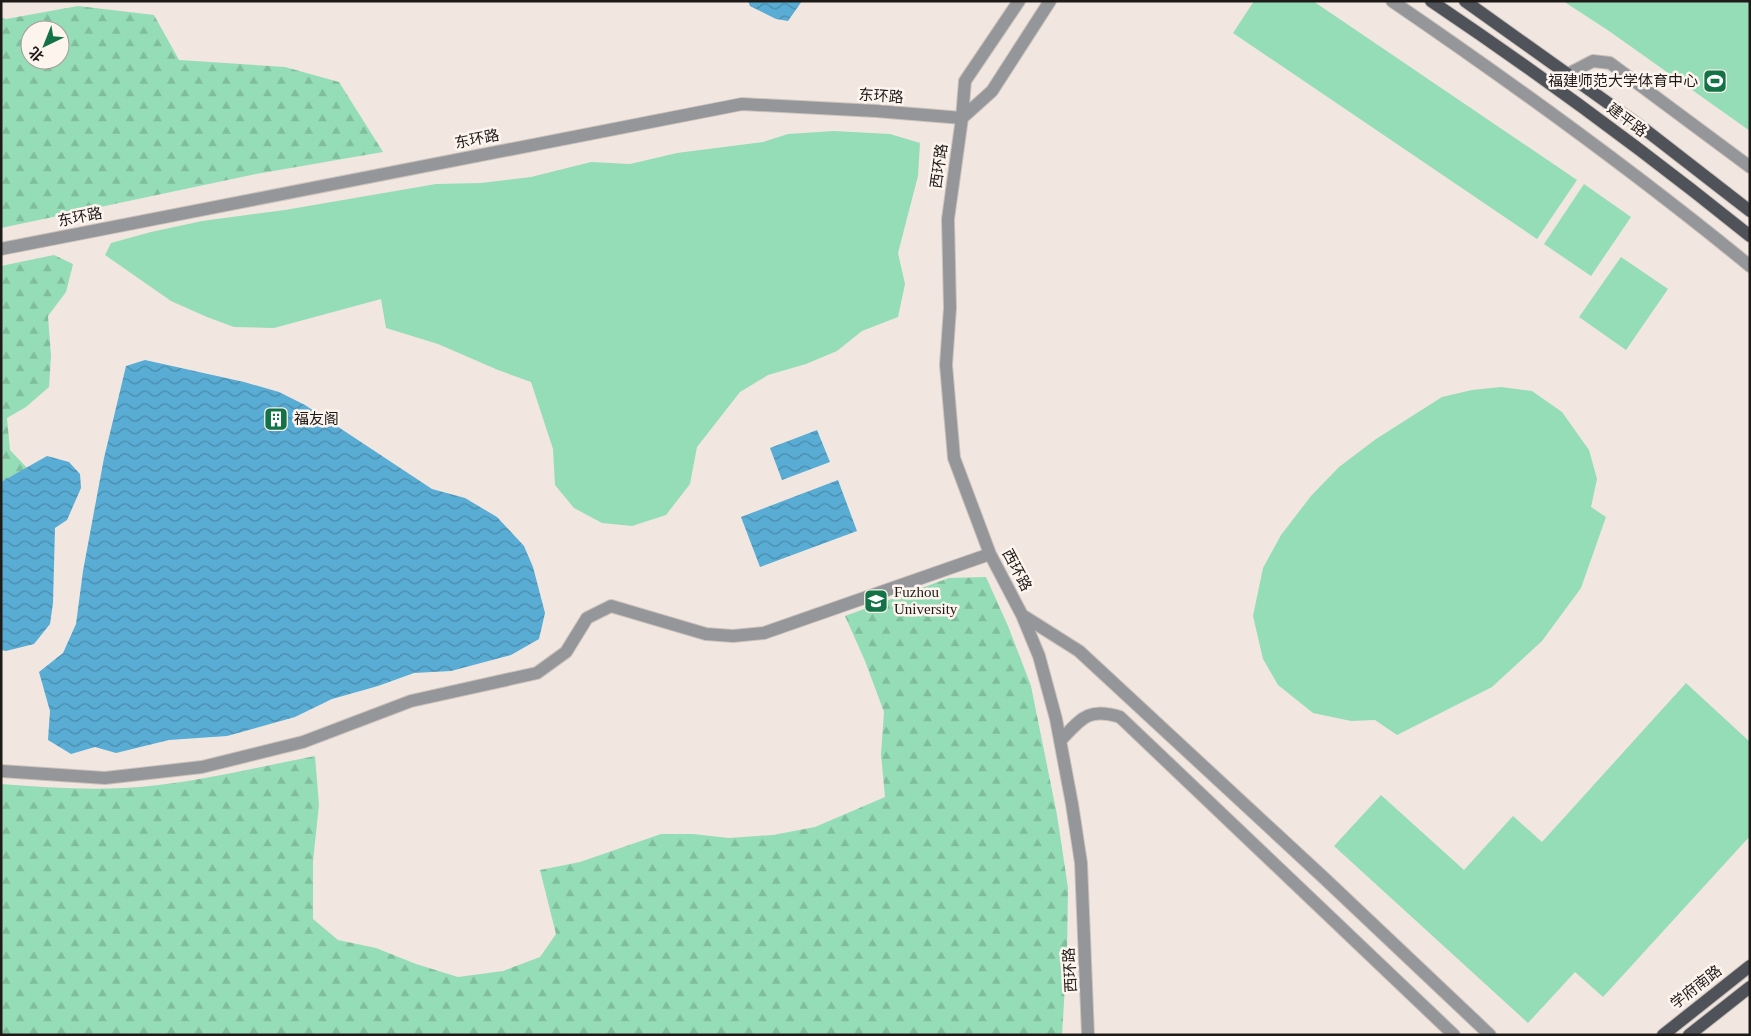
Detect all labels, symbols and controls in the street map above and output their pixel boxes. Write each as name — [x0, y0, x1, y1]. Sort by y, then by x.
north arrow — [20, 20, 70, 70]
text: 北 — [26, 44, 47, 64]
sports icon: 福建师范大学体育中心 — [1702, 68, 1728, 94]
place label: 福建师范大学体育中心 — [1548, 73, 1698, 89]
street label: 东环路 — [858, 86, 904, 106]
street label: 建平路 — [1604, 100, 1650, 140]
street label: 东环路 — [453, 127, 501, 151]
street label: 西环路 — [928, 143, 950, 189]
street label: 东环路 — [56, 205, 104, 229]
building icon: 福友阁 — [263, 406, 289, 432]
place label: 福友阁 — [294, 411, 339, 427]
street label: 西环路 — [999, 546, 1035, 594]
place label: Fuzhou University — [894, 584, 958, 617]
school or university icon: Fuzhou University — [863, 588, 889, 614]
street label: 西环路 — [1061, 947, 1079, 993]
street label: 学府南路 — [1667, 962, 1725, 1012]

